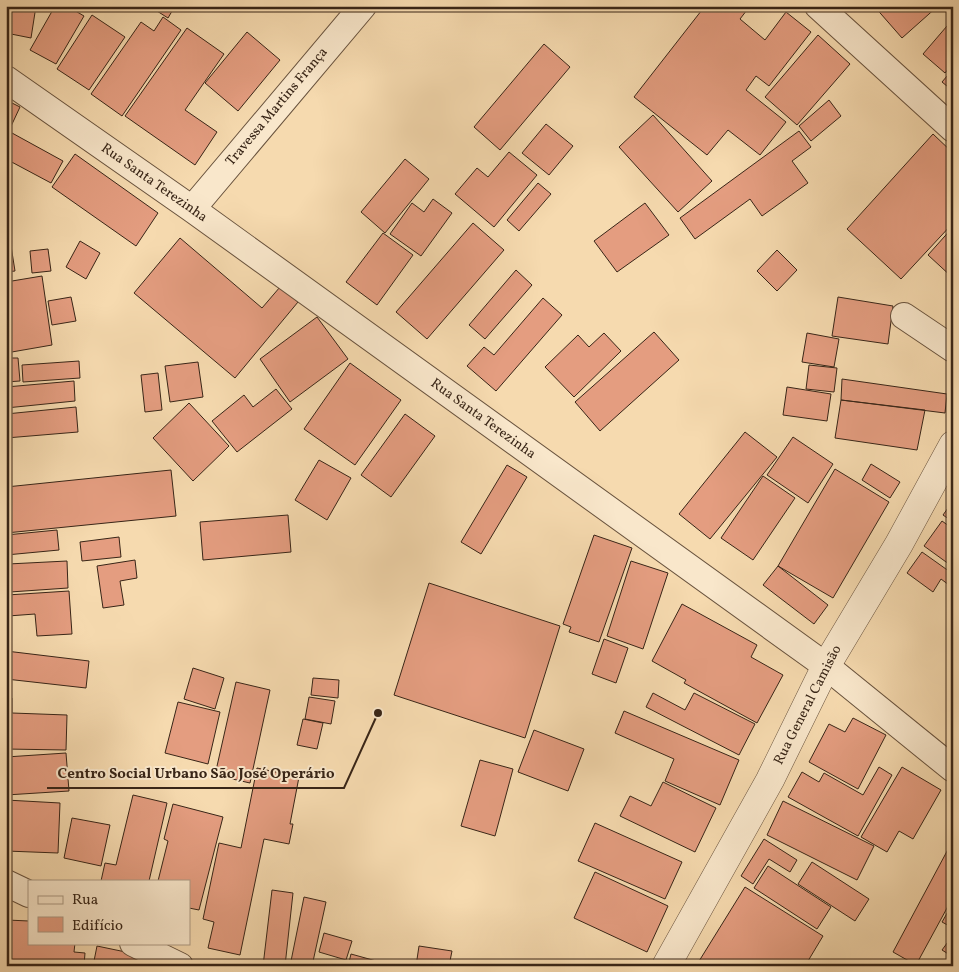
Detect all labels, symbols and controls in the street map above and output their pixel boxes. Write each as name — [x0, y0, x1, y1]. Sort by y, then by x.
street label: Travessa Martins França — [222, 44, 332, 170]
street label: Rua Santa Terezinha — [97, 139, 211, 227]
street label: Rua Santa Terezinha — [427, 374, 539, 464]
street label: Rua General Camisão — [770, 642, 846, 768]
callout: Centro Social Urbano São José Operário — [47, 758, 344, 788]
text: Centro Social Urbano São José Operário — [58, 764, 335, 785]
legend — [28, 880, 190, 944]
text: Rua — [72, 890, 98, 911]
text: Edifício — [72, 916, 123, 937]

